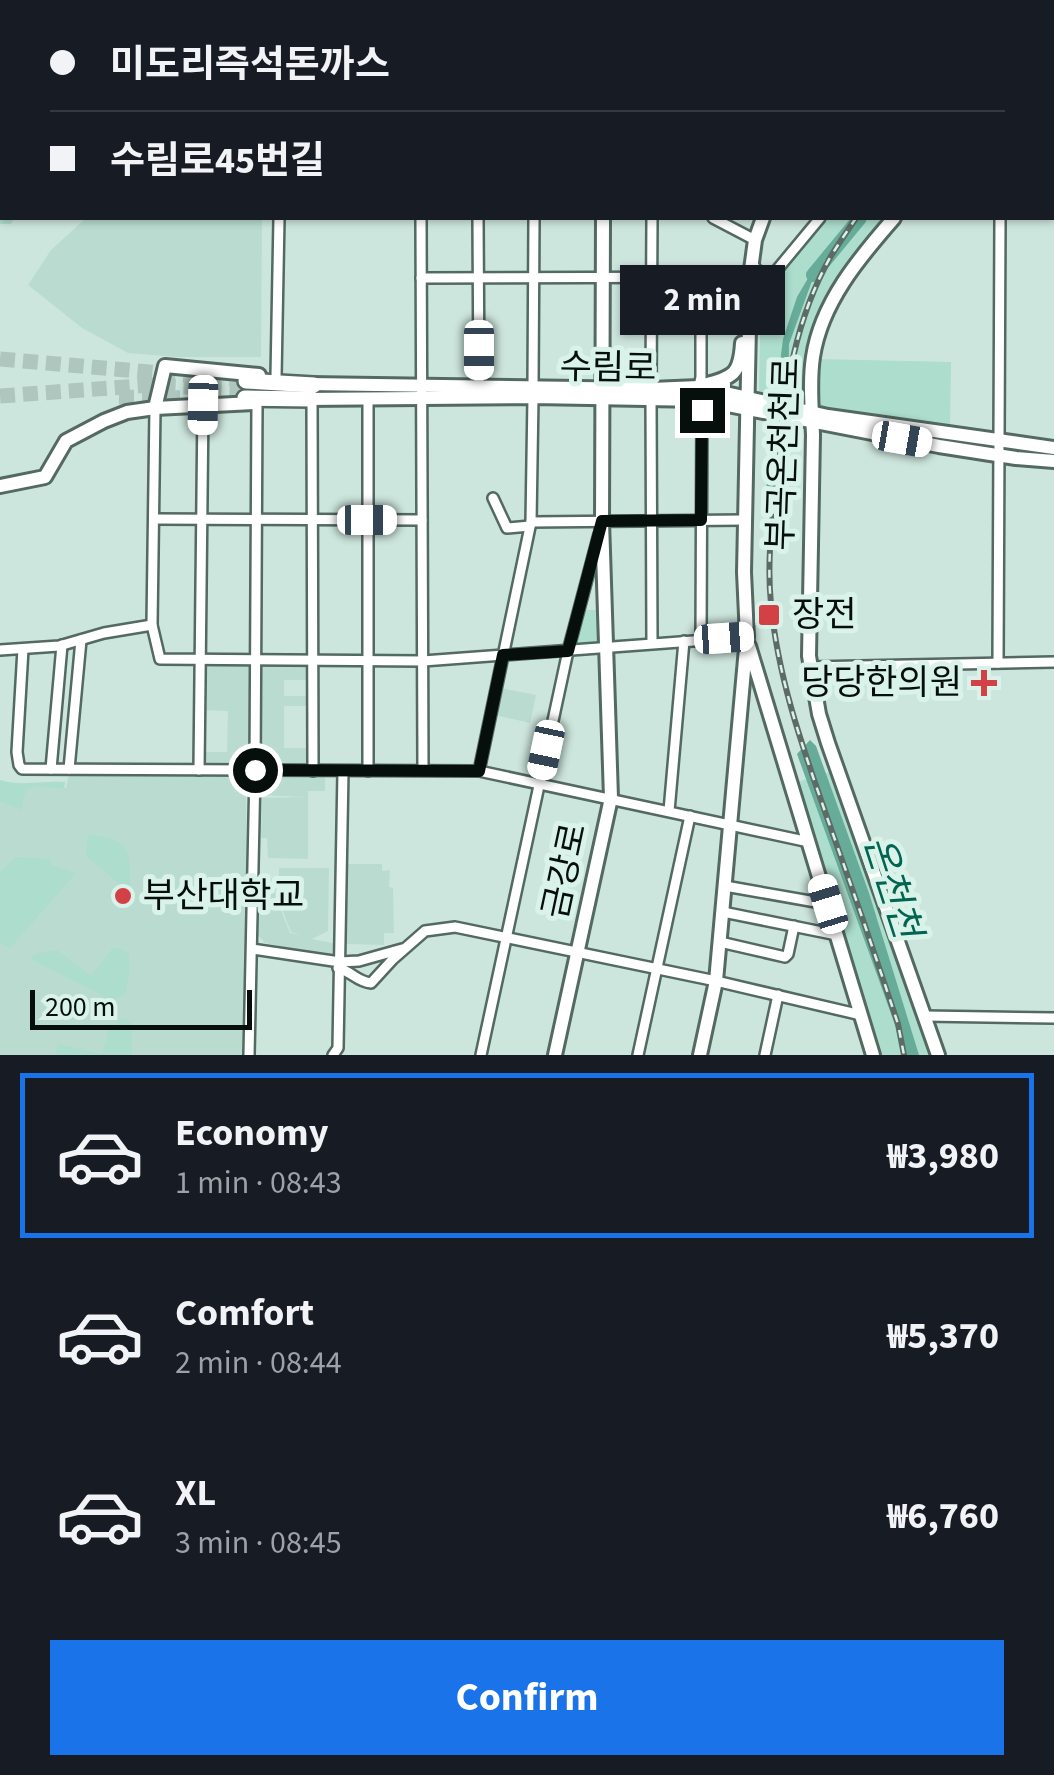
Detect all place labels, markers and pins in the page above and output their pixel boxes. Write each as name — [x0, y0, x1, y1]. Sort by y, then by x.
place label: 장전 — [792, 590, 856, 640]
marker: 장전 — [756, 602, 782, 628]
place label: 당당한의원 — [801, 658, 962, 708]
marker: 당당한의원 — [971, 670, 997, 696]
place label: 부산대학교 — [143, 871, 304, 921]
marker: 부산대학교 — [112, 885, 134, 907]

